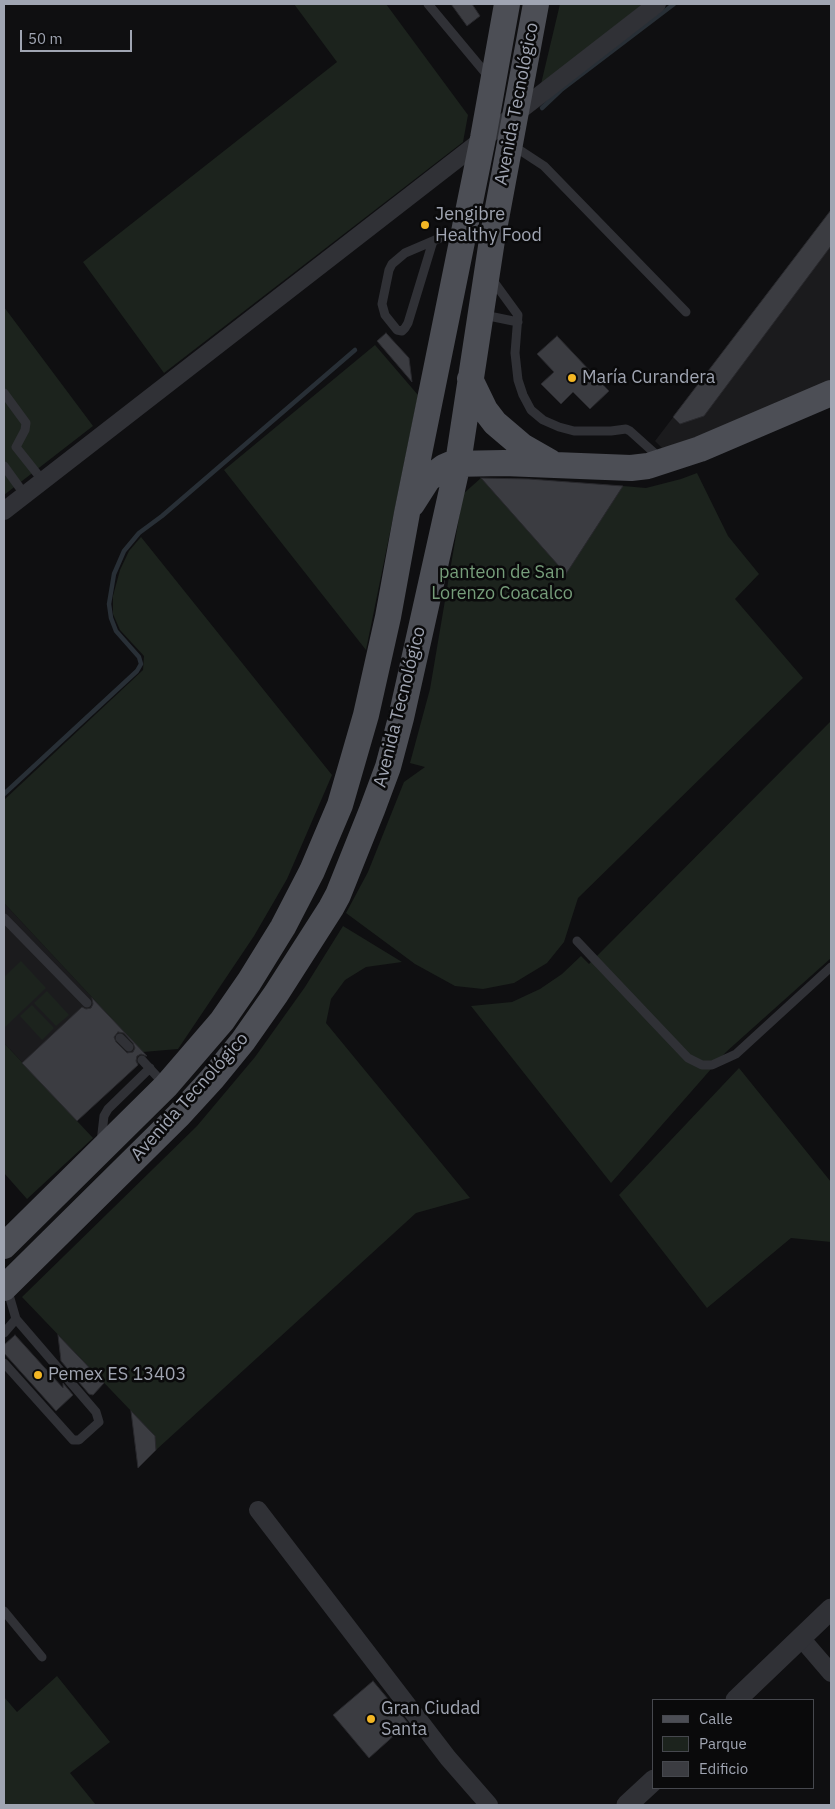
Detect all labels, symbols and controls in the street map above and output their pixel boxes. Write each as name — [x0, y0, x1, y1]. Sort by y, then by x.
scale bar — [22, 20, 135, 52]
street label: Avenida Tecnológico — [491, 21, 543, 187]
text: 50 m — [28, 29, 63, 48]
place label: Jengibre Healthy Food — [435, 204, 542, 246]
marker: Jengibre Healthy Food — [419, 219, 431, 231]
place label: María Curandera — [582, 367, 715, 389]
marker: María Curandera — [566, 372, 578, 384]
park label: panteon de San Lorenzo Coacalco — [431, 562, 573, 604]
street label: Avenida Tecnológico — [370, 624, 430, 790]
street label: Avenida Tecnológico — [127, 1028, 253, 1166]
place label: Pemex ES 13403 — [48, 1364, 186, 1386]
marker: Pemex ES 13403 — [32, 1369, 44, 1381]
place label: Gran Ciudad Santa — [381, 1698, 481, 1740]
legend — [652, 1699, 815, 1789]
text: Calle — [699, 1709, 733, 1728]
marker: Gran Ciudad Santa — [365, 1713, 377, 1725]
text: Parque — [699, 1734, 747, 1753]
text: Edificio — [699, 1759, 748, 1778]

